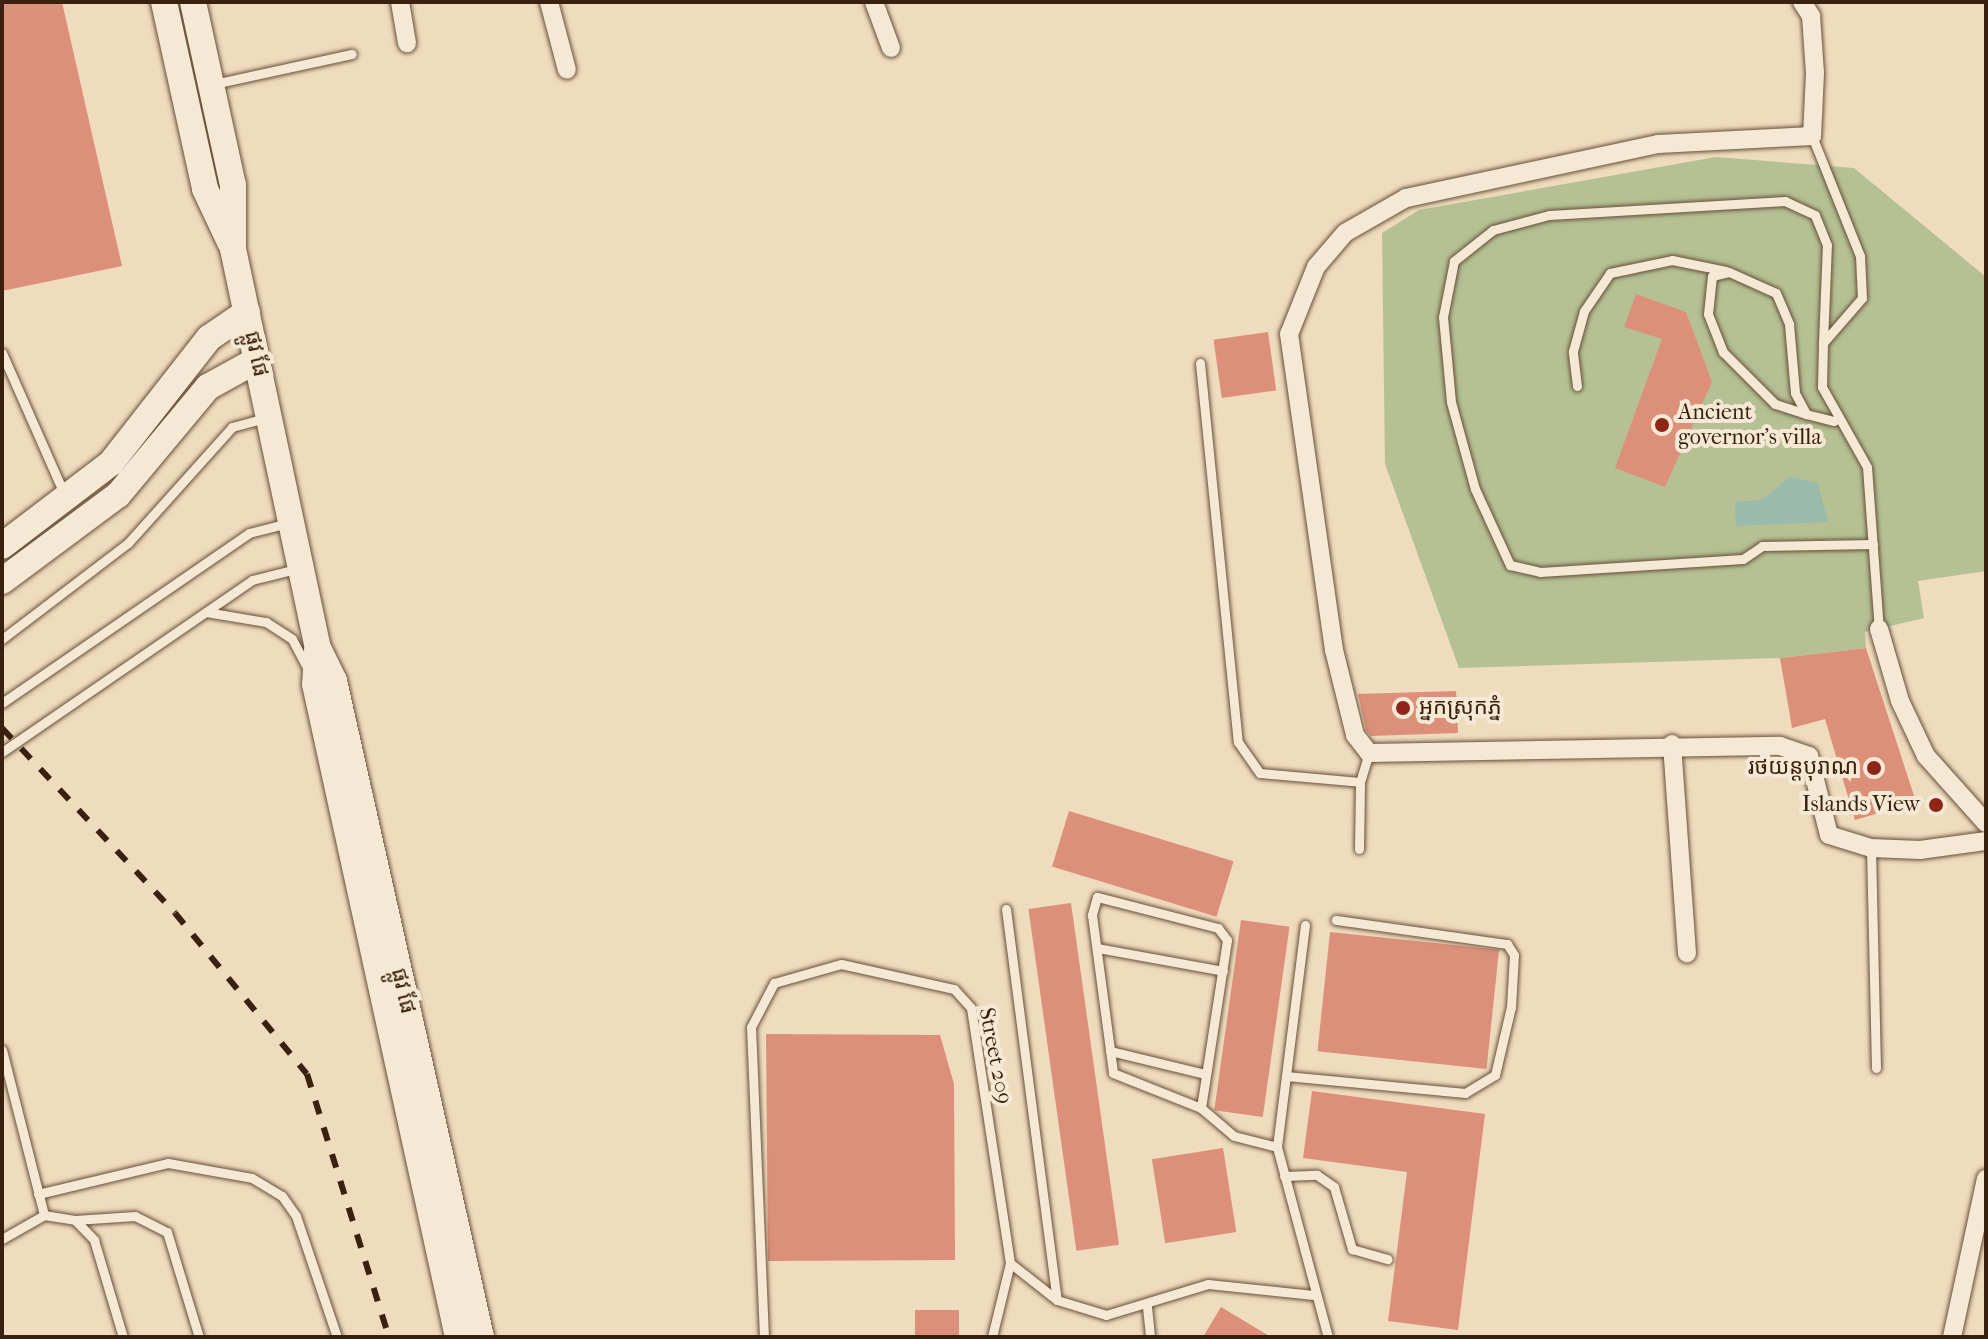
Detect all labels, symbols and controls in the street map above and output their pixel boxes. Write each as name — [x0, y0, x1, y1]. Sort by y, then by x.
street label: ផ្លូវ ផែ — [238, 329, 274, 379]
place label: Ancient governor's villa — [1678, 399, 1822, 450]
marker: Ancient governor's villa — [1653, 416, 1671, 434]
place label: អ្នកស្រុកភ្នំ — [1419, 695, 1502, 721]
marker: អ្នកស្រុកភ្នំ — [1394, 699, 1412, 717]
place label: រថយន្តបុរាណ — [1748, 755, 1858, 781]
marker: រថយន្តបុរាណ — [1865, 759, 1883, 777]
place label: Islands View — [1802, 792, 1920, 818]
marker: Islands View — [1927, 796, 1945, 814]
street label: ផ្លូវ ផែ — [385, 966, 421, 1016]
street label: Street 209 — [973, 1005, 1017, 1107]

